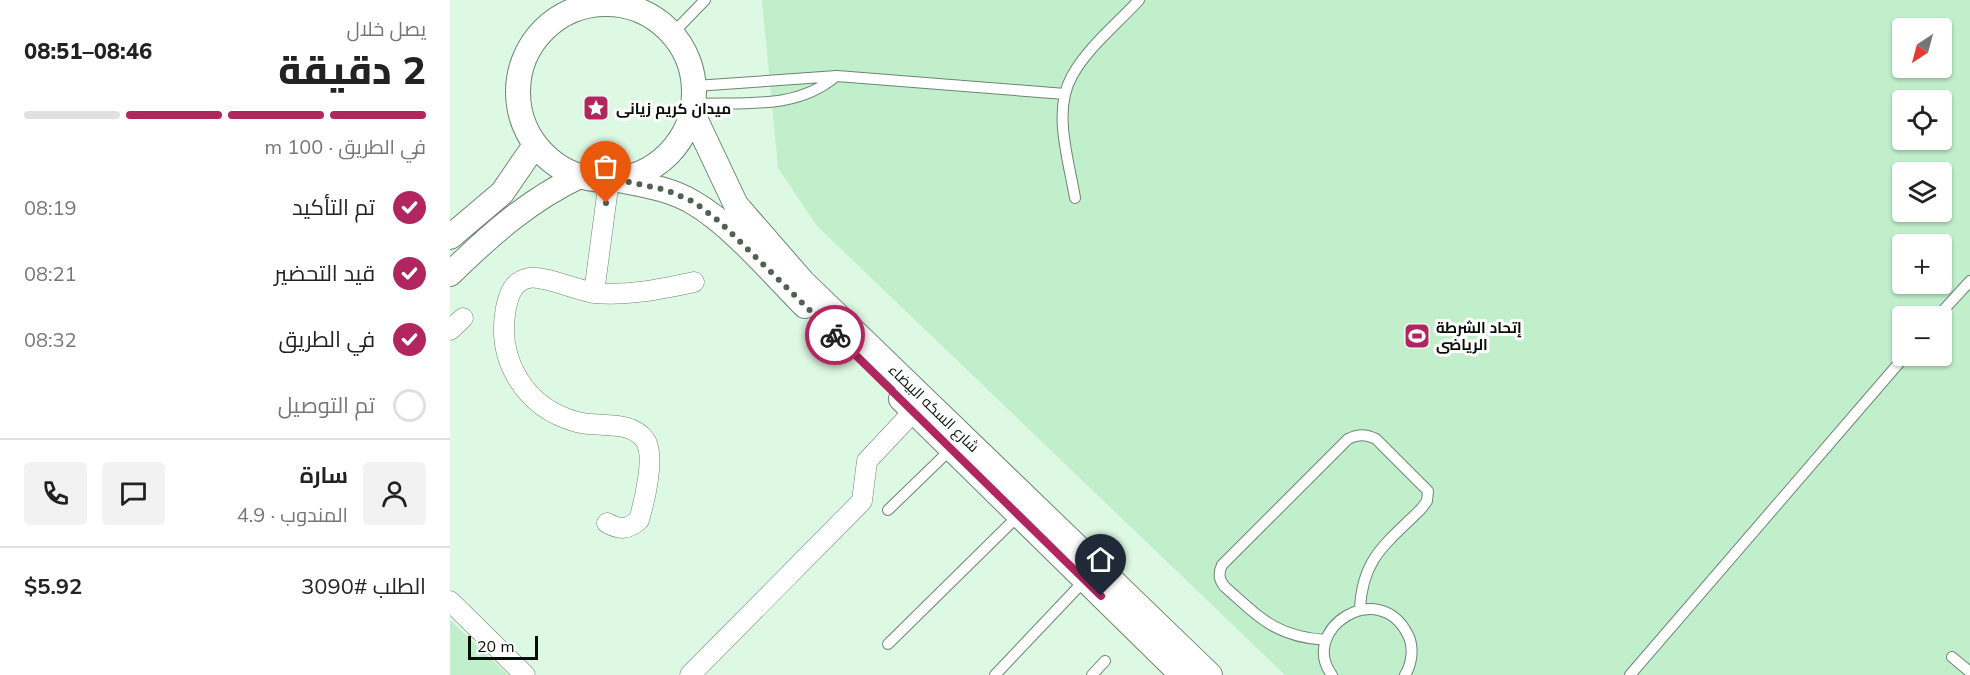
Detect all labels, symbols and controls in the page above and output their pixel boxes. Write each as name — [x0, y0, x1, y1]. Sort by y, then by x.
text: يصل خلال — [347, 16, 426, 41]
north arrow — [1892, 18, 1952, 78]
map controls — [1892, 18, 1952, 366]
text: 08:46–08:51 — [24, 37, 152, 65]
text: 2 دقيقة — [278, 45, 426, 94]
button: locate — [1892, 90, 1952, 150]
place icon: ميدان كريم زيانى — [581, 93, 611, 123]
place label: ميدان كريم زيانى — [616, 99, 731, 119]
text: في الطريق · 100 m — [264, 134, 426, 159]
pin — [580, 141, 631, 203]
icon: bag — [589, 150, 622, 183]
button: layers — [1892, 162, 1952, 222]
icon: check — [393, 191, 426, 224]
text: تم التأكيد — [292, 193, 375, 221]
text: 08:19 — [24, 195, 77, 220]
button: + — [1892, 234, 1952, 294]
icon: check — [393, 257, 426, 290]
text: قيد التحضير — [274, 259, 375, 287]
text: 08:21 — [24, 261, 77, 286]
courier — [805, 305, 865, 365]
button: − — [1892, 306, 1952, 366]
place label: إتحاد الشرطة الرياضى — [1436, 318, 1522, 354]
icon: bike — [819, 319, 852, 352]
sports icon: إتحاد الشرطة الرياضى — [1402, 321, 1432, 351]
icon: check — [393, 323, 426, 356]
text: في الطريق — [278, 325, 375, 353]
text: 08:32 — [24, 327, 77, 352]
street label: شارع السكه البيضاء — [883, 360, 983, 458]
text: تم التوصيل — [278, 391, 375, 419]
text: سارة — [300, 461, 348, 489]
button: phone — [24, 462, 87, 525]
button: chat — [102, 462, 165, 525]
button: person — [363, 462, 426, 525]
text: المندوب · 4.9 — [237, 502, 348, 527]
pin — [1075, 534, 1126, 596]
icon: home — [1084, 543, 1117, 576]
text: $5.92 — [24, 572, 82, 600]
text: الطلب #3090 — [301, 572, 426, 600]
scale bar — [468, 633, 538, 660]
text: 20 m — [477, 636, 514, 656]

